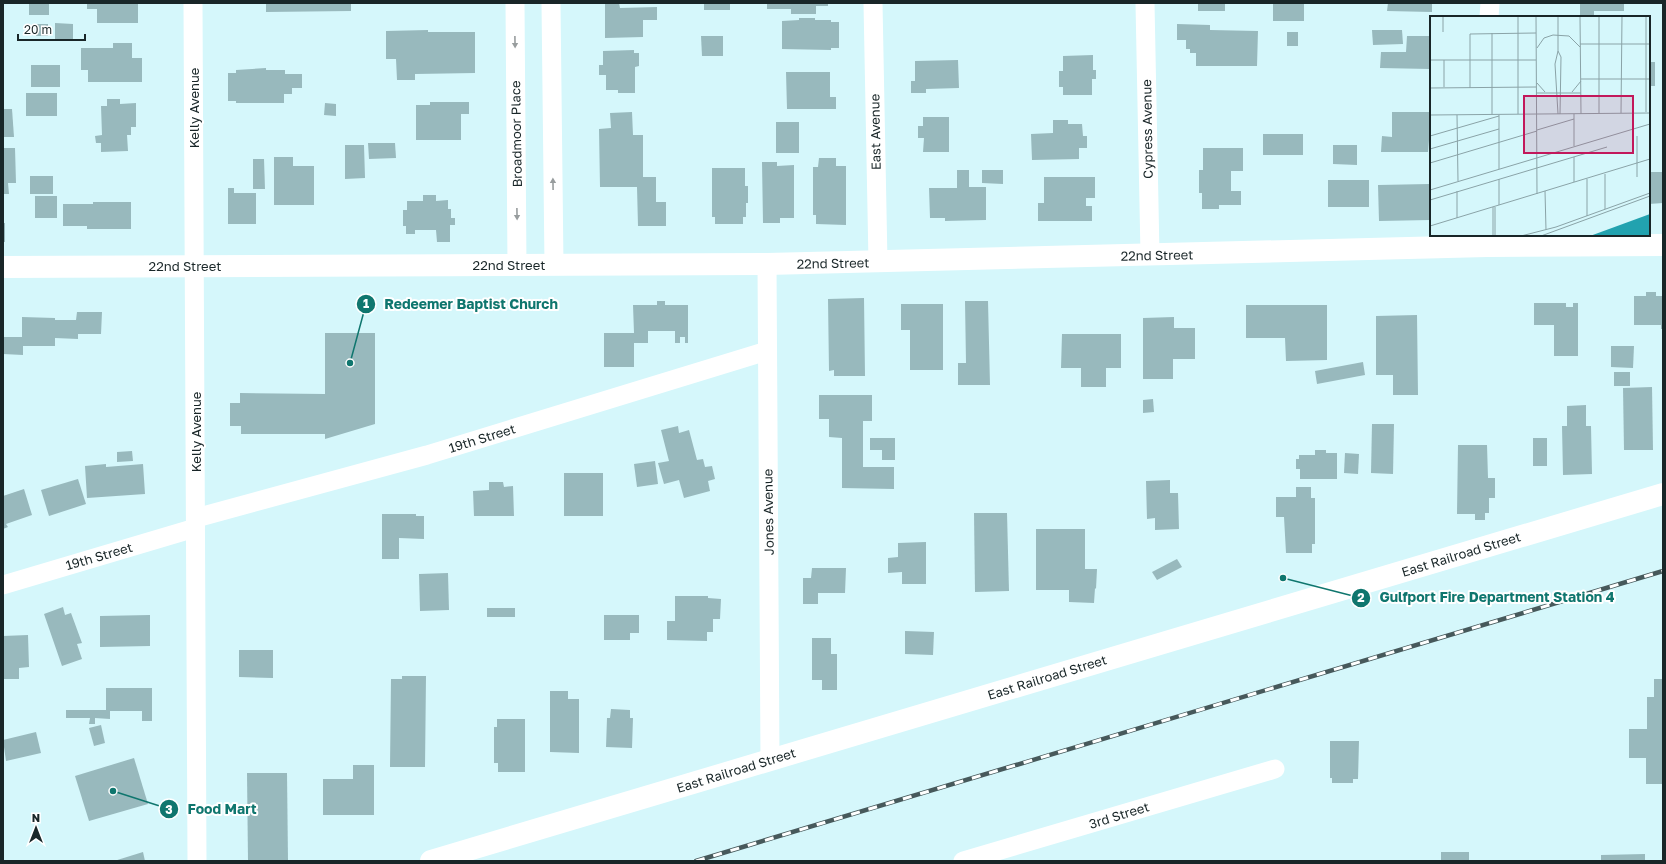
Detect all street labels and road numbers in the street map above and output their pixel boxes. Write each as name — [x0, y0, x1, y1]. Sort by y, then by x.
street label: Kelly Avenue — [186, 68, 202, 148]
street label: Cypress Avenue — [1138, 79, 1156, 179]
street label: Broadmoor Place — [507, 80, 525, 188]
street label: East Avenue — [866, 94, 884, 170]
street label: 22nd Street — [1120, 246, 1194, 264]
street label: 22nd Street — [796, 254, 870, 272]
street label: 22nd Street — [473, 257, 545, 273]
street label: 22nd Street — [149, 258, 221, 274]
street label: Kelly Avenue — [188, 392, 204, 472]
street label: 19th Street — [447, 420, 517, 456]
street label: Jones Avenue — [759, 469, 777, 555]
street label: East Railroad Street — [1399, 528, 1523, 580]
street label: 19th Street — [64, 539, 134, 573]
street label: East Railroad Street — [985, 651, 1109, 703]
street label: East Railroad Street — [674, 744, 798, 796]
street label: 3rd Street — [1087, 798, 1151, 832]

